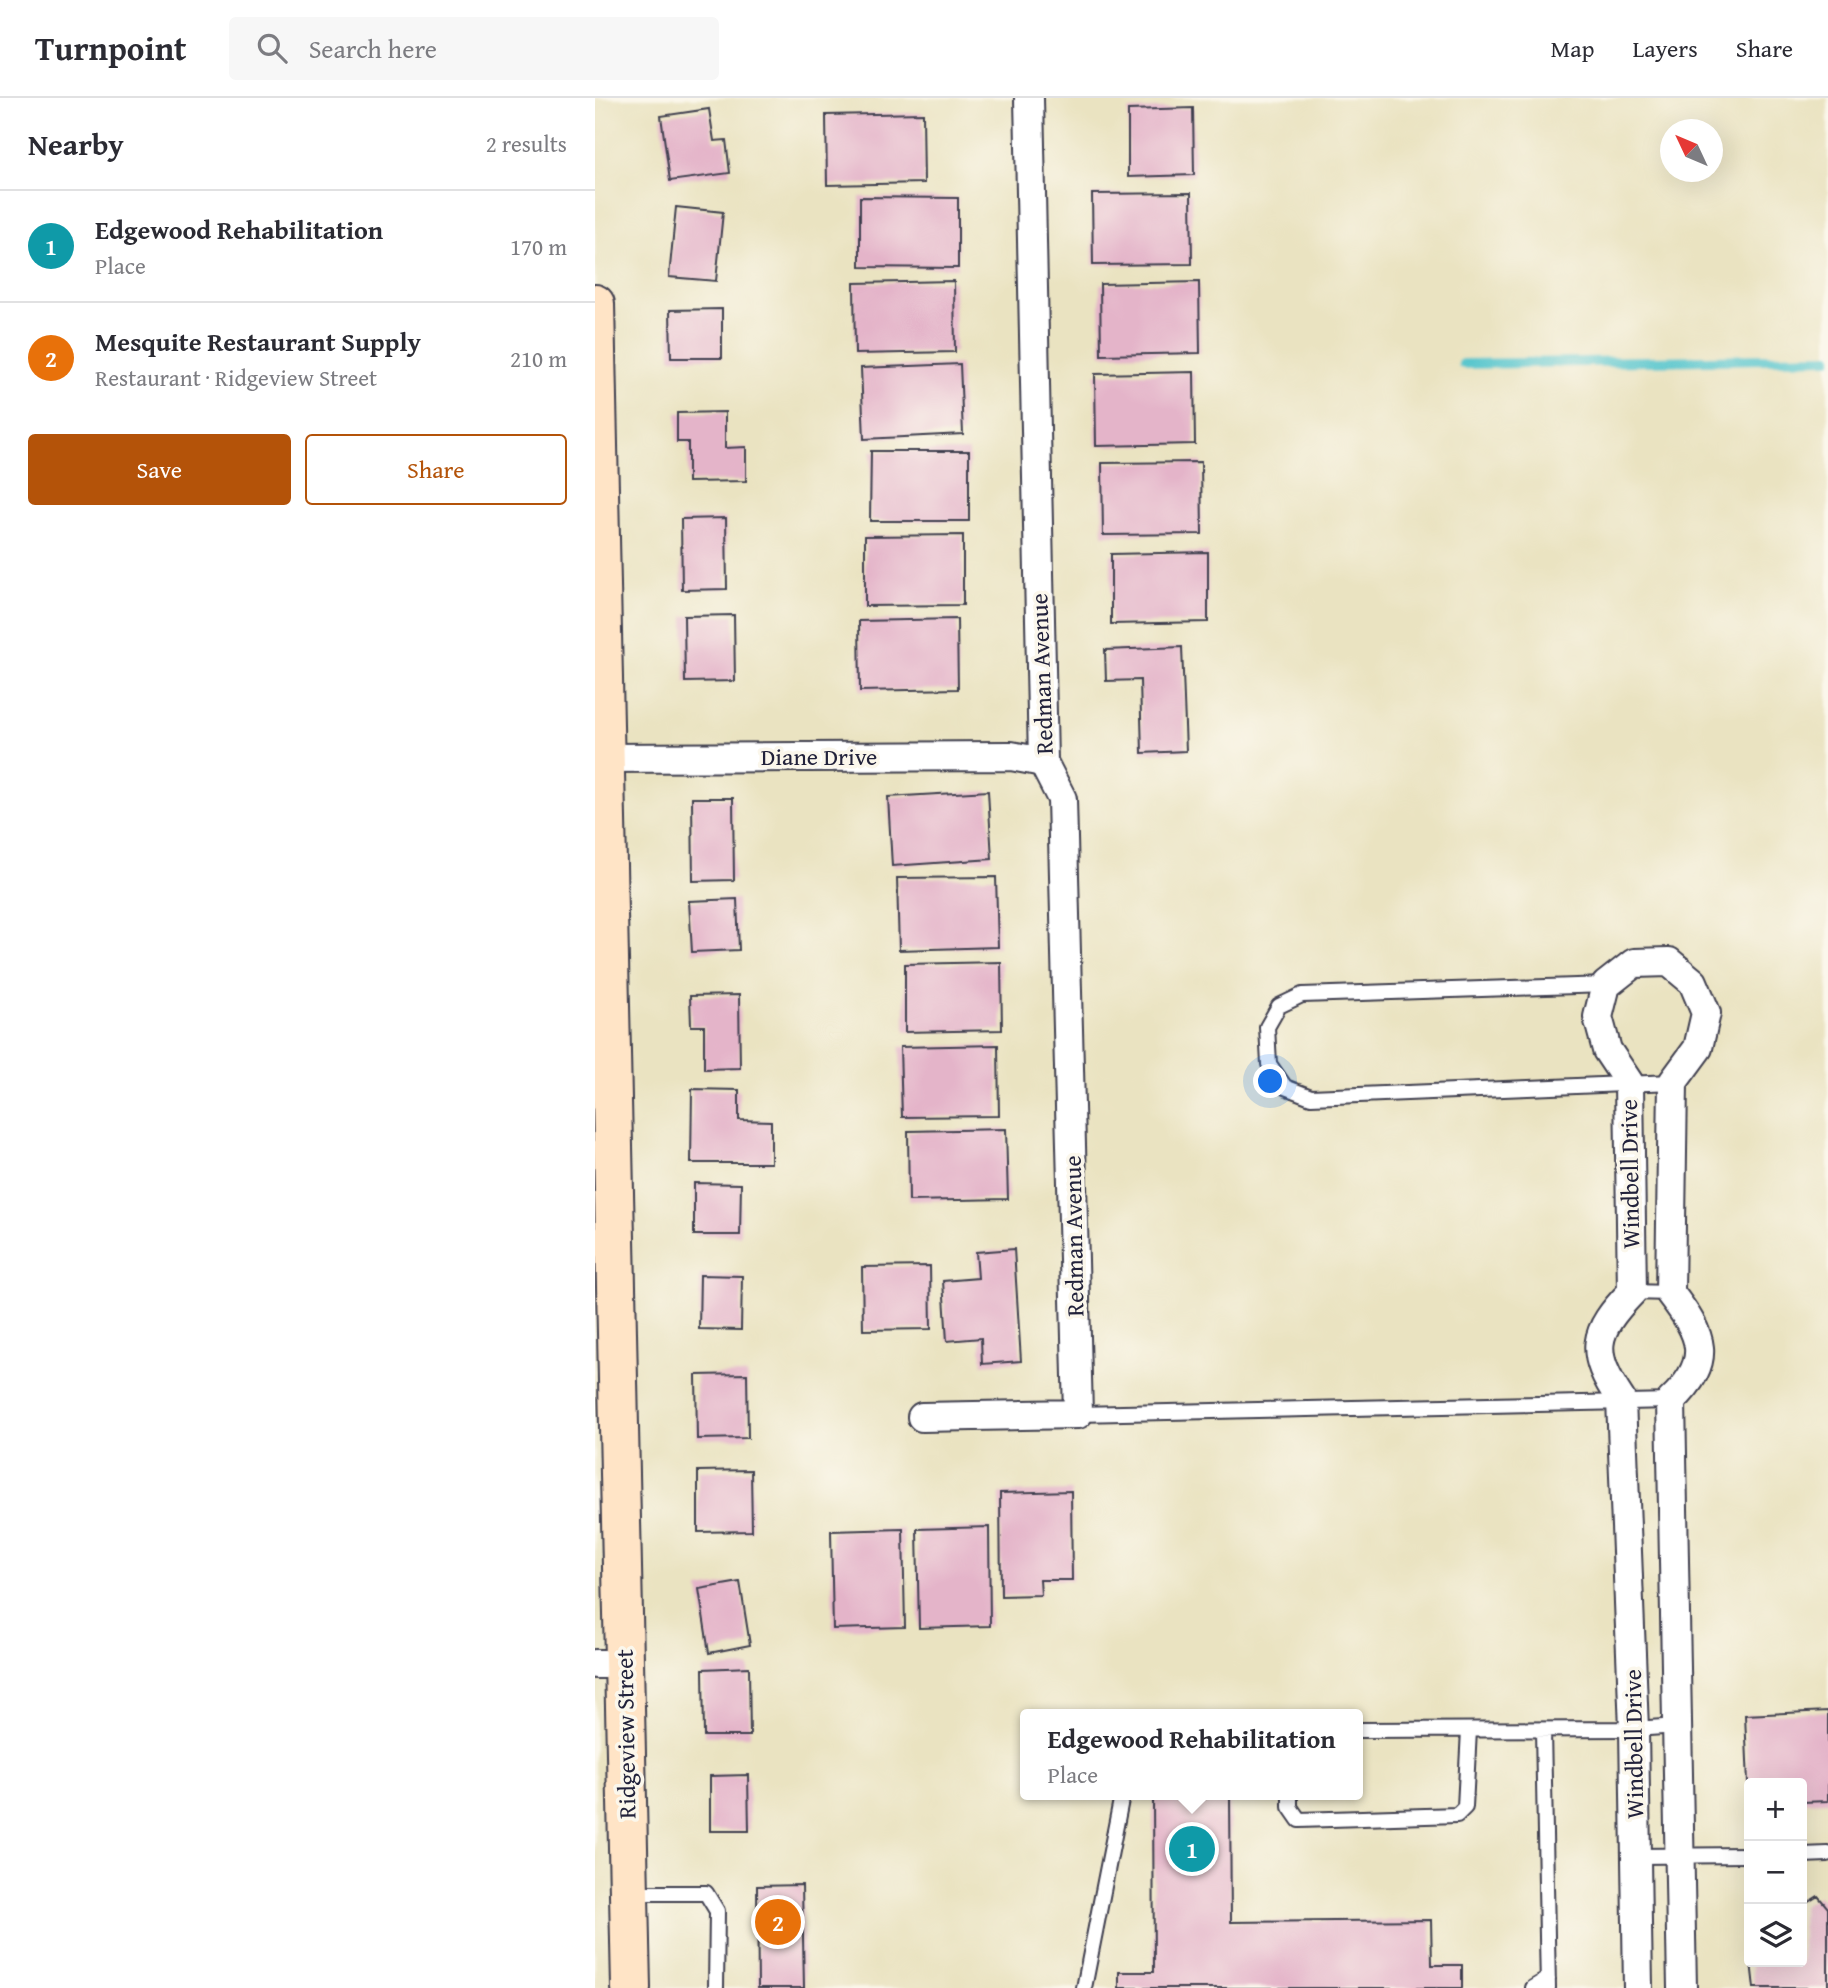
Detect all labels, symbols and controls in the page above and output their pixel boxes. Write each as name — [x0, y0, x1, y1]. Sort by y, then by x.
search box — [229, 17, 719, 80]
text: Turnpoint — [35, 24, 187, 72]
icon: search — [253, 29, 291, 67]
text: Search here — [309, 29, 437, 68]
text: Map — [1551, 31, 1594, 66]
text: Layers — [1632, 31, 1698, 66]
text: Share — [1736, 31, 1793, 66]
north arrow — [1660, 119, 1723, 182]
text: Nearby — [28, 122, 124, 166]
text: 2 results — [486, 127, 567, 160]
text: Edgewood Rehabilitation — [95, 210, 383, 249]
text: 1 — [45, 230, 57, 263]
text: 170 m — [510, 230, 567, 263]
text: Place — [95, 249, 146, 282]
text: Mesquite Restaurant Supply — [95, 322, 421, 361]
text: 2 — [45, 342, 57, 375]
text: 210 m — [510, 342, 567, 375]
text: Restaurant · Ridgeview Street — [95, 361, 377, 394]
button: Save — [28, 434, 291, 505]
button: Share — [305, 434, 567, 505]
street label: Redman Avenue — [1021, 593, 1062, 755]
street label: Diane Drive — [761, 739, 877, 774]
your location — [1253, 1064, 1287, 1098]
street label: Windbell Drive — [1611, 1099, 1648, 1249]
street label: Redman Avenue — [1055, 1155, 1092, 1317]
street label: Ridgeview Street — [607, 1648, 644, 1819]
street label: Windbell Drive — [1615, 1669, 1652, 1819]
popup — [1020, 1709, 1363, 1800]
text: Edgewood Rehabilitation — [1047, 1719, 1336, 1758]
text: Place — [1047, 1758, 1098, 1791]
map controls — [1744, 1778, 1807, 1967]
button: + — [1744, 1778, 1807, 1841]
pin: 1 — [1169, 1823, 1215, 1875]
button: − — [1744, 1841, 1807, 1904]
pin: 2 — [755, 1896, 801, 1948]
button: layers — [1744, 1904, 1807, 1967]

